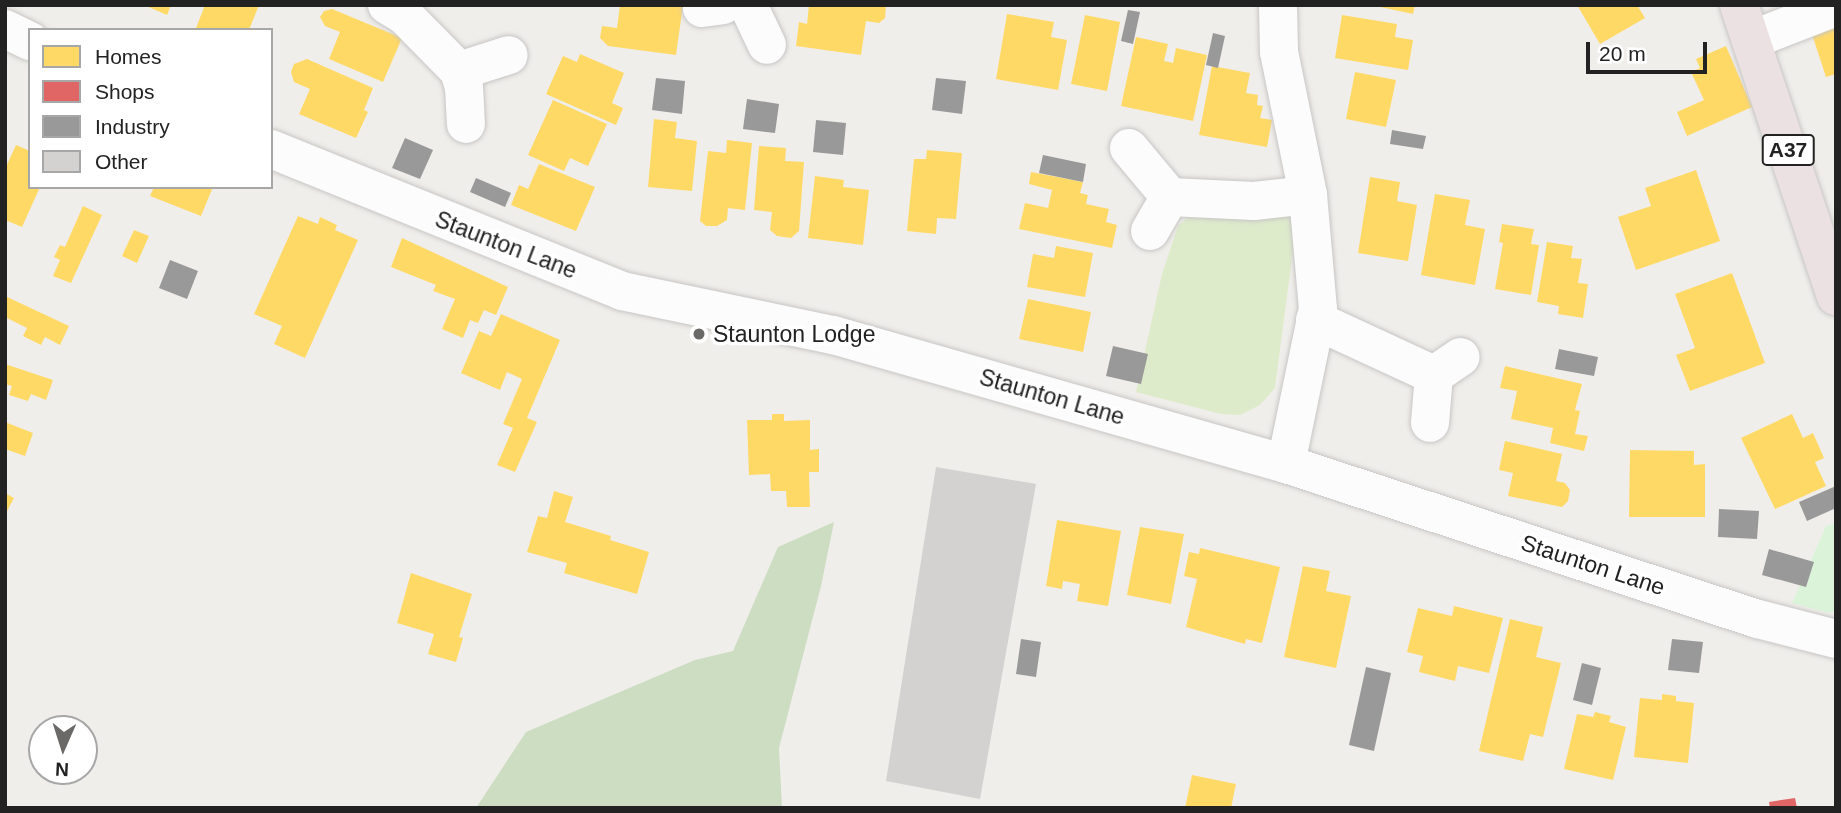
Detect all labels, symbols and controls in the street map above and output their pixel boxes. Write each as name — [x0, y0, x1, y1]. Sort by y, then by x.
legend — [28, 28, 273, 189]
scale bar — [1589, 28, 1710, 72]
text: 20 m — [1599, 42, 1646, 65]
text: Homes — [95, 45, 162, 68]
text: Shops — [95, 80, 155, 103]
text: Industry — [95, 115, 170, 138]
road number: A37 — [1760, 132, 1816, 168]
text: Other — [95, 150, 148, 173]
street label: Staunton Lane — [431, 205, 581, 285]
place label: Staunton Lodge — [713, 320, 875, 348]
marker: Staunton Lodge — [691, 326, 707, 342]
street label: Staunton Lane — [976, 363, 1128, 431]
street label: Staunton Lane — [1518, 529, 1668, 601]
north arrow — [28, 715, 98, 785]
text: N — [55, 759, 69, 780]

